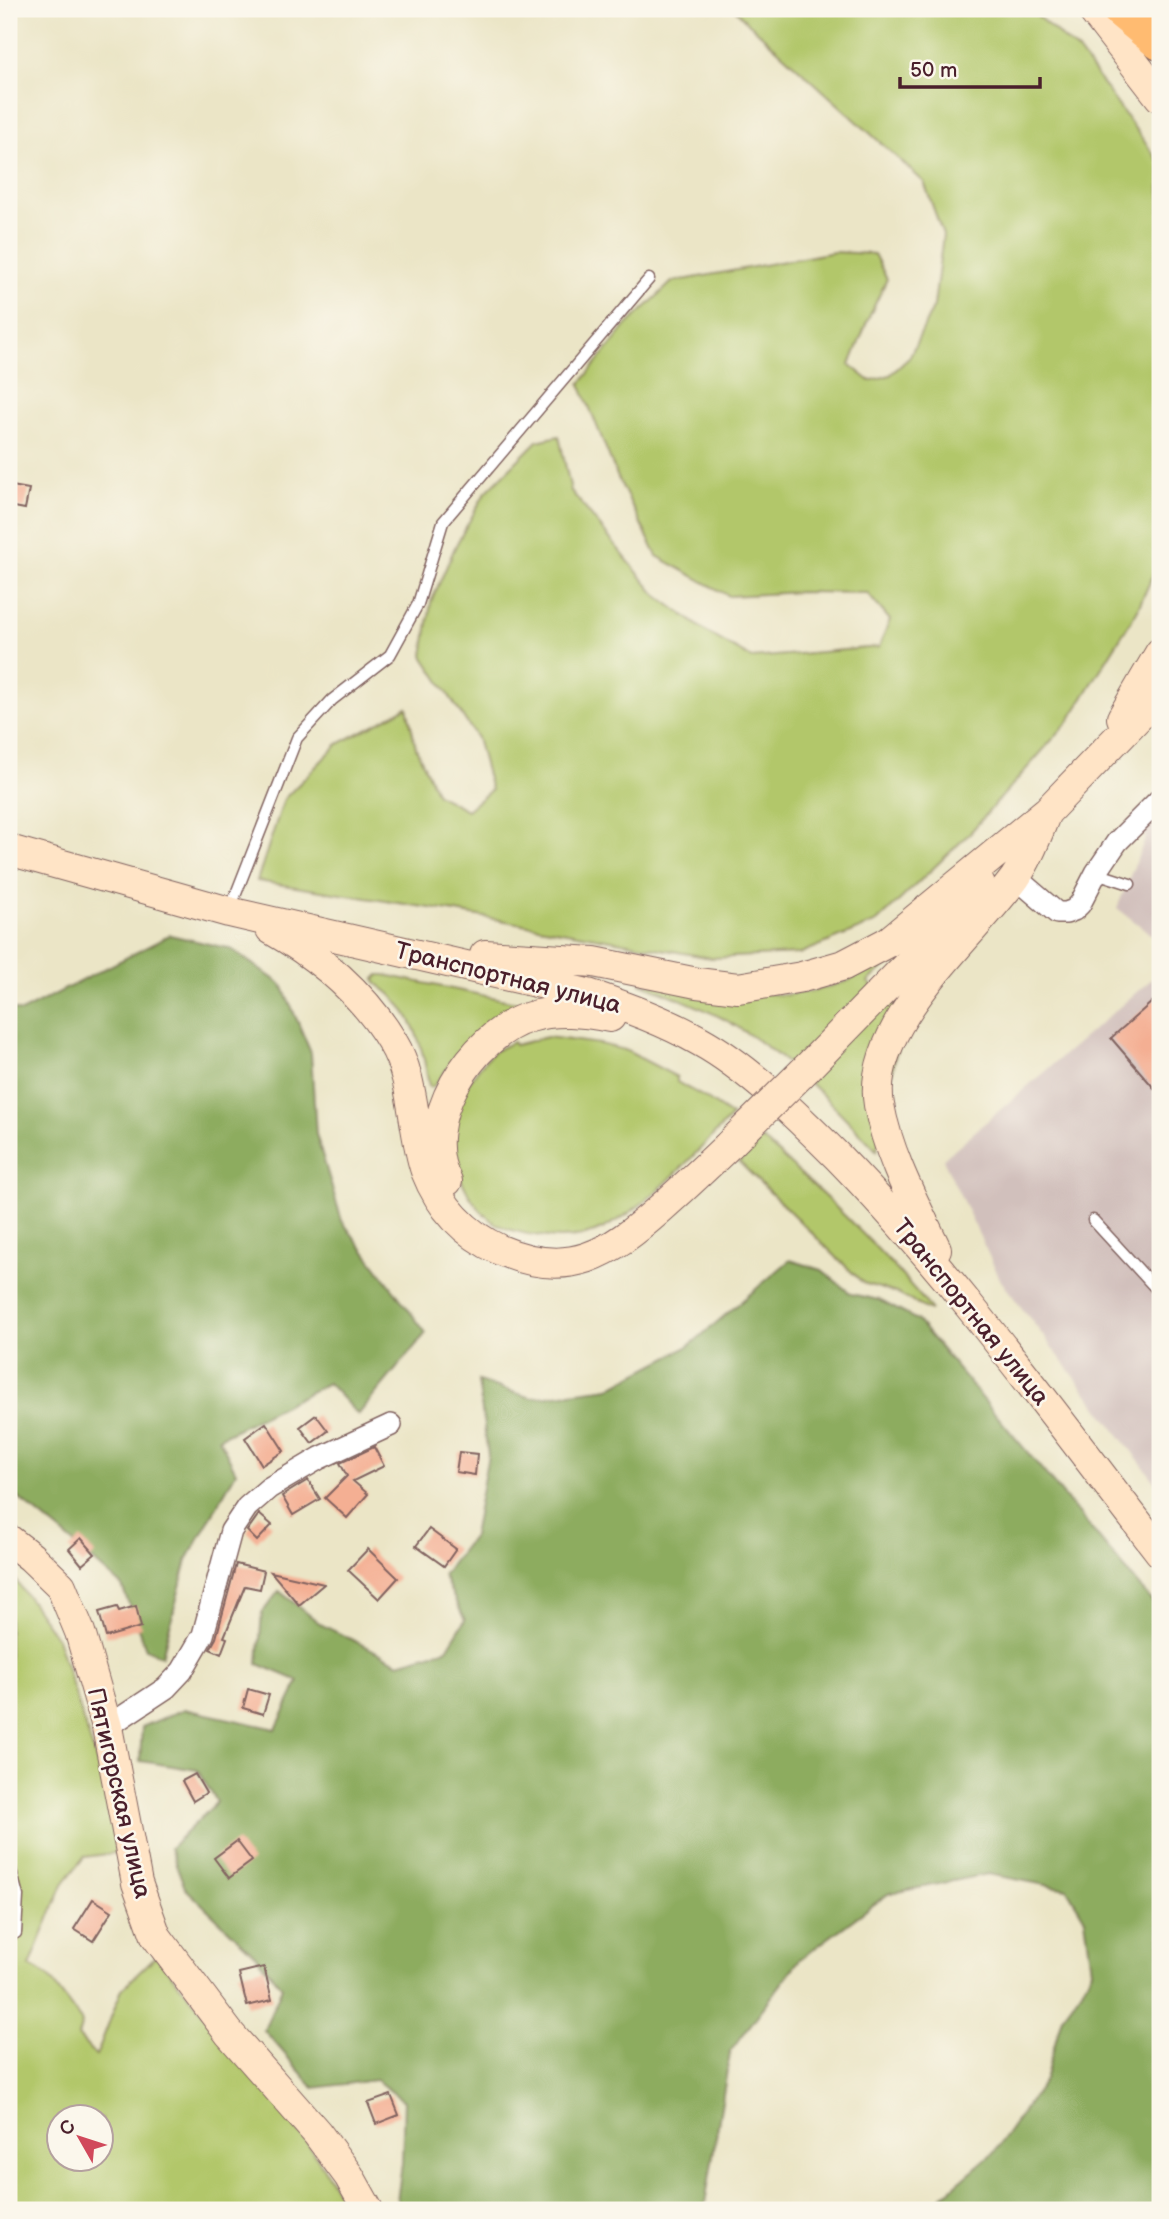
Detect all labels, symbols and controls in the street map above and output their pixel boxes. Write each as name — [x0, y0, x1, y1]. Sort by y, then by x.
scale bar — [900, 46, 1040, 90]
text: 50 m — [910, 58, 957, 83]
street label: Транспортная улица — [392, 936, 624, 1020]
street label: Транспортная улица — [887, 1213, 1055, 1411]
street label: Пятигорская улица — [81, 1685, 157, 1901]
north arrow — [46, 2104, 116, 2174]
text: С — [55, 2116, 81, 2141]

